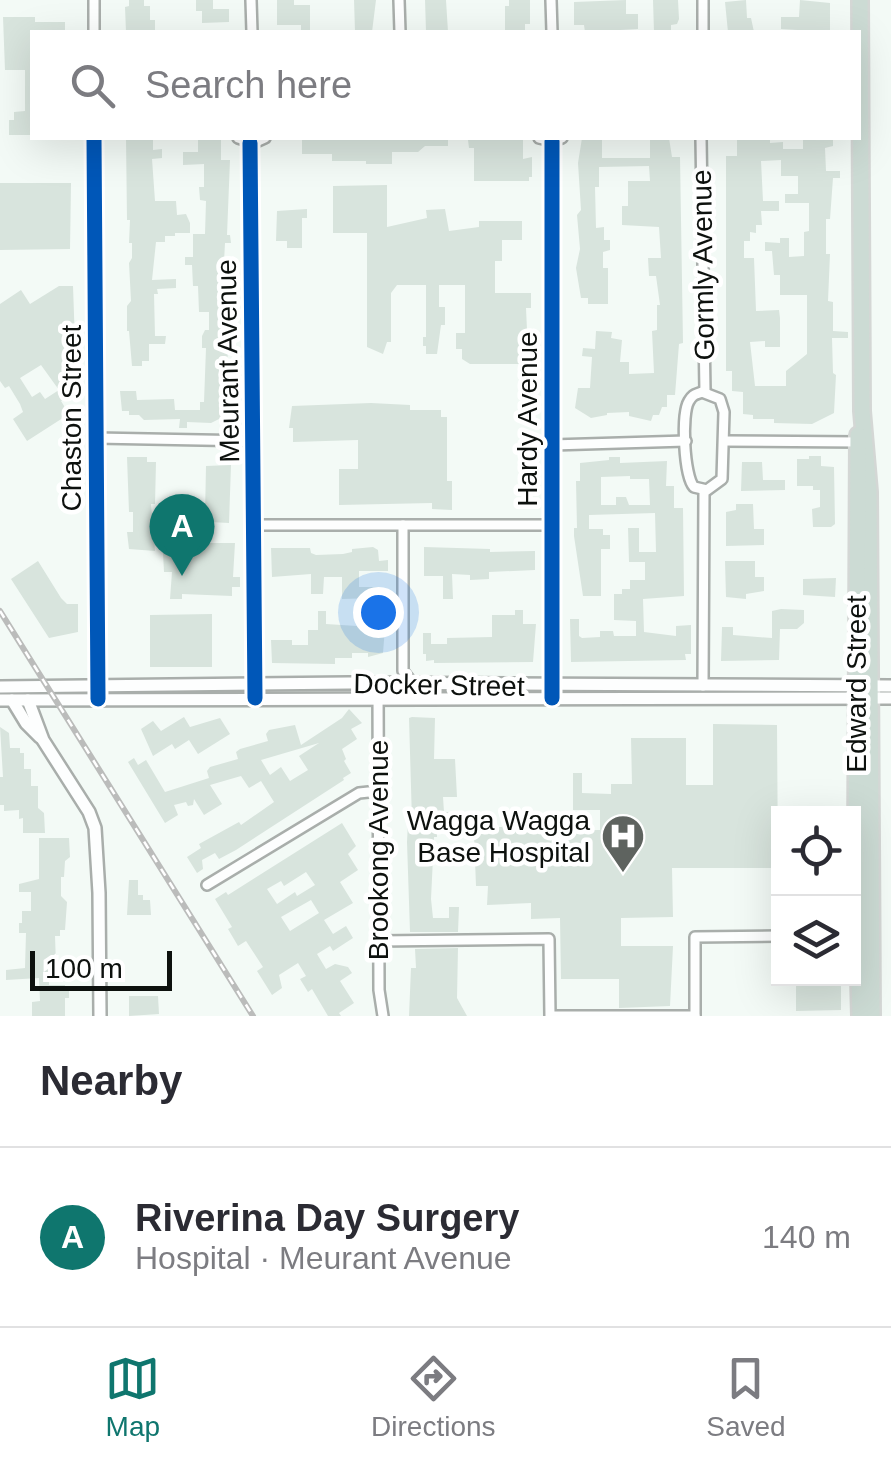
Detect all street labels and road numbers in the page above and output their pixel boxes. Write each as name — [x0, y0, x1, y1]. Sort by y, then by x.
street label: Gormly Avenue — [686, 169, 720, 361]
street label: Meurant Avenue — [211, 259, 245, 463]
street label: Chaston Street — [56, 324, 87, 511]
street label: Hardy Avenue — [512, 331, 543, 507]
street label: Edward Street — [841, 595, 872, 773]
street label: Docker Street — [353, 668, 525, 702]
street label: Brookong Avenue — [363, 740, 394, 960]

